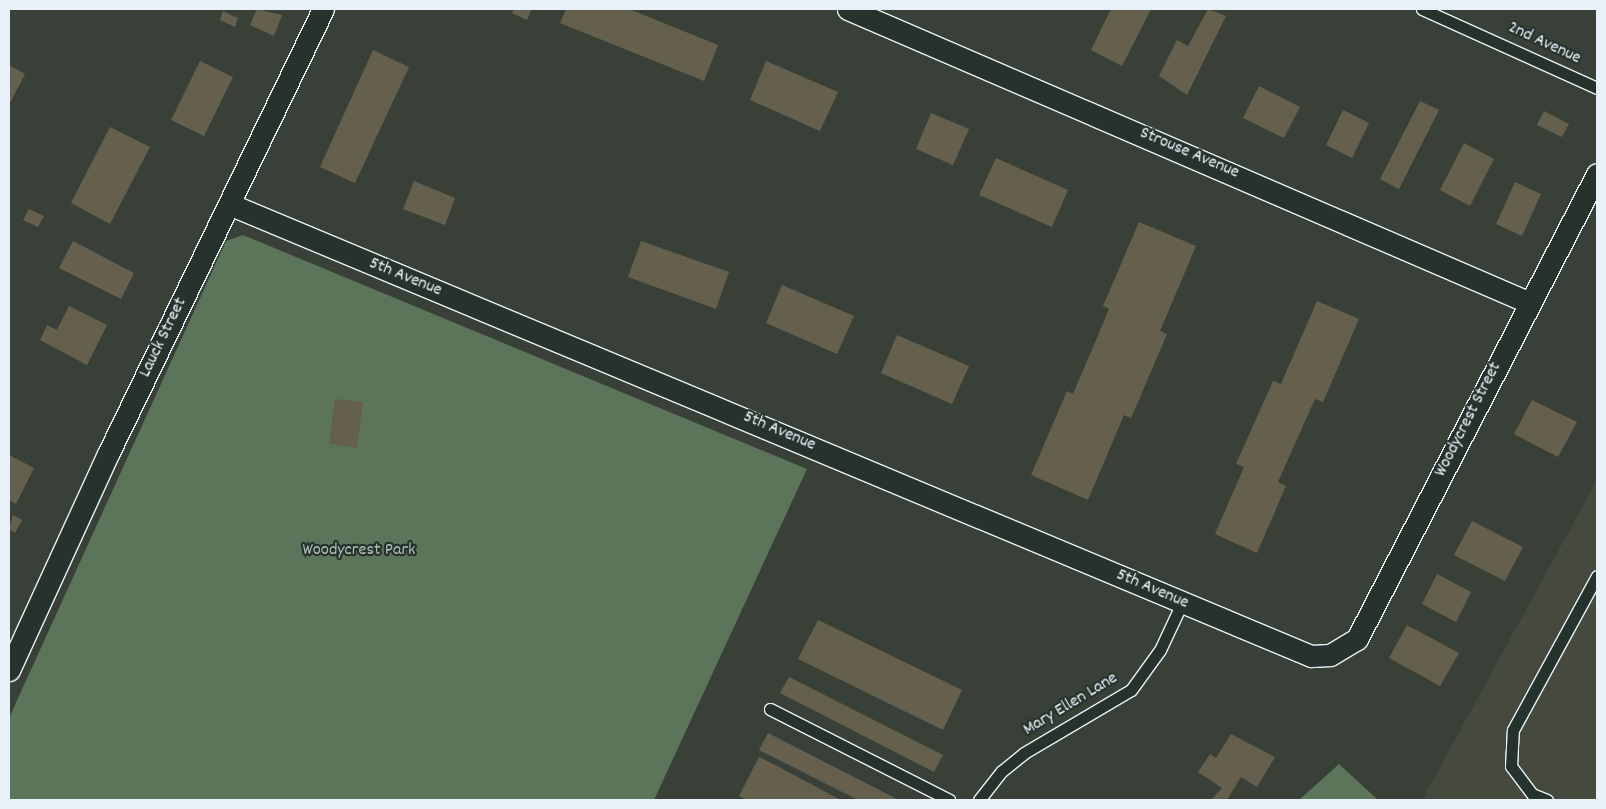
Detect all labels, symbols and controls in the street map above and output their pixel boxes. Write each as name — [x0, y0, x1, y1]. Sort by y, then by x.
street label: 2nd Avenue — [1504, 18, 1584, 70]
street label: Strouse Avenue — [1136, 123, 1242, 185]
street label: 5th Avenue — [365, 254, 445, 302]
street label: Lauck Street — [135, 295, 193, 381]
street label: Woodycrest Street — [1431, 359, 1507, 481]
street label: 5th Avenue — [740, 407, 818, 457]
park label: Woodycrest Park — [303, 540, 415, 562]
street label: 5th Avenue — [1113, 565, 1191, 615]
street label: Mary Ellen Lane — [1020, 668, 1122, 742]

